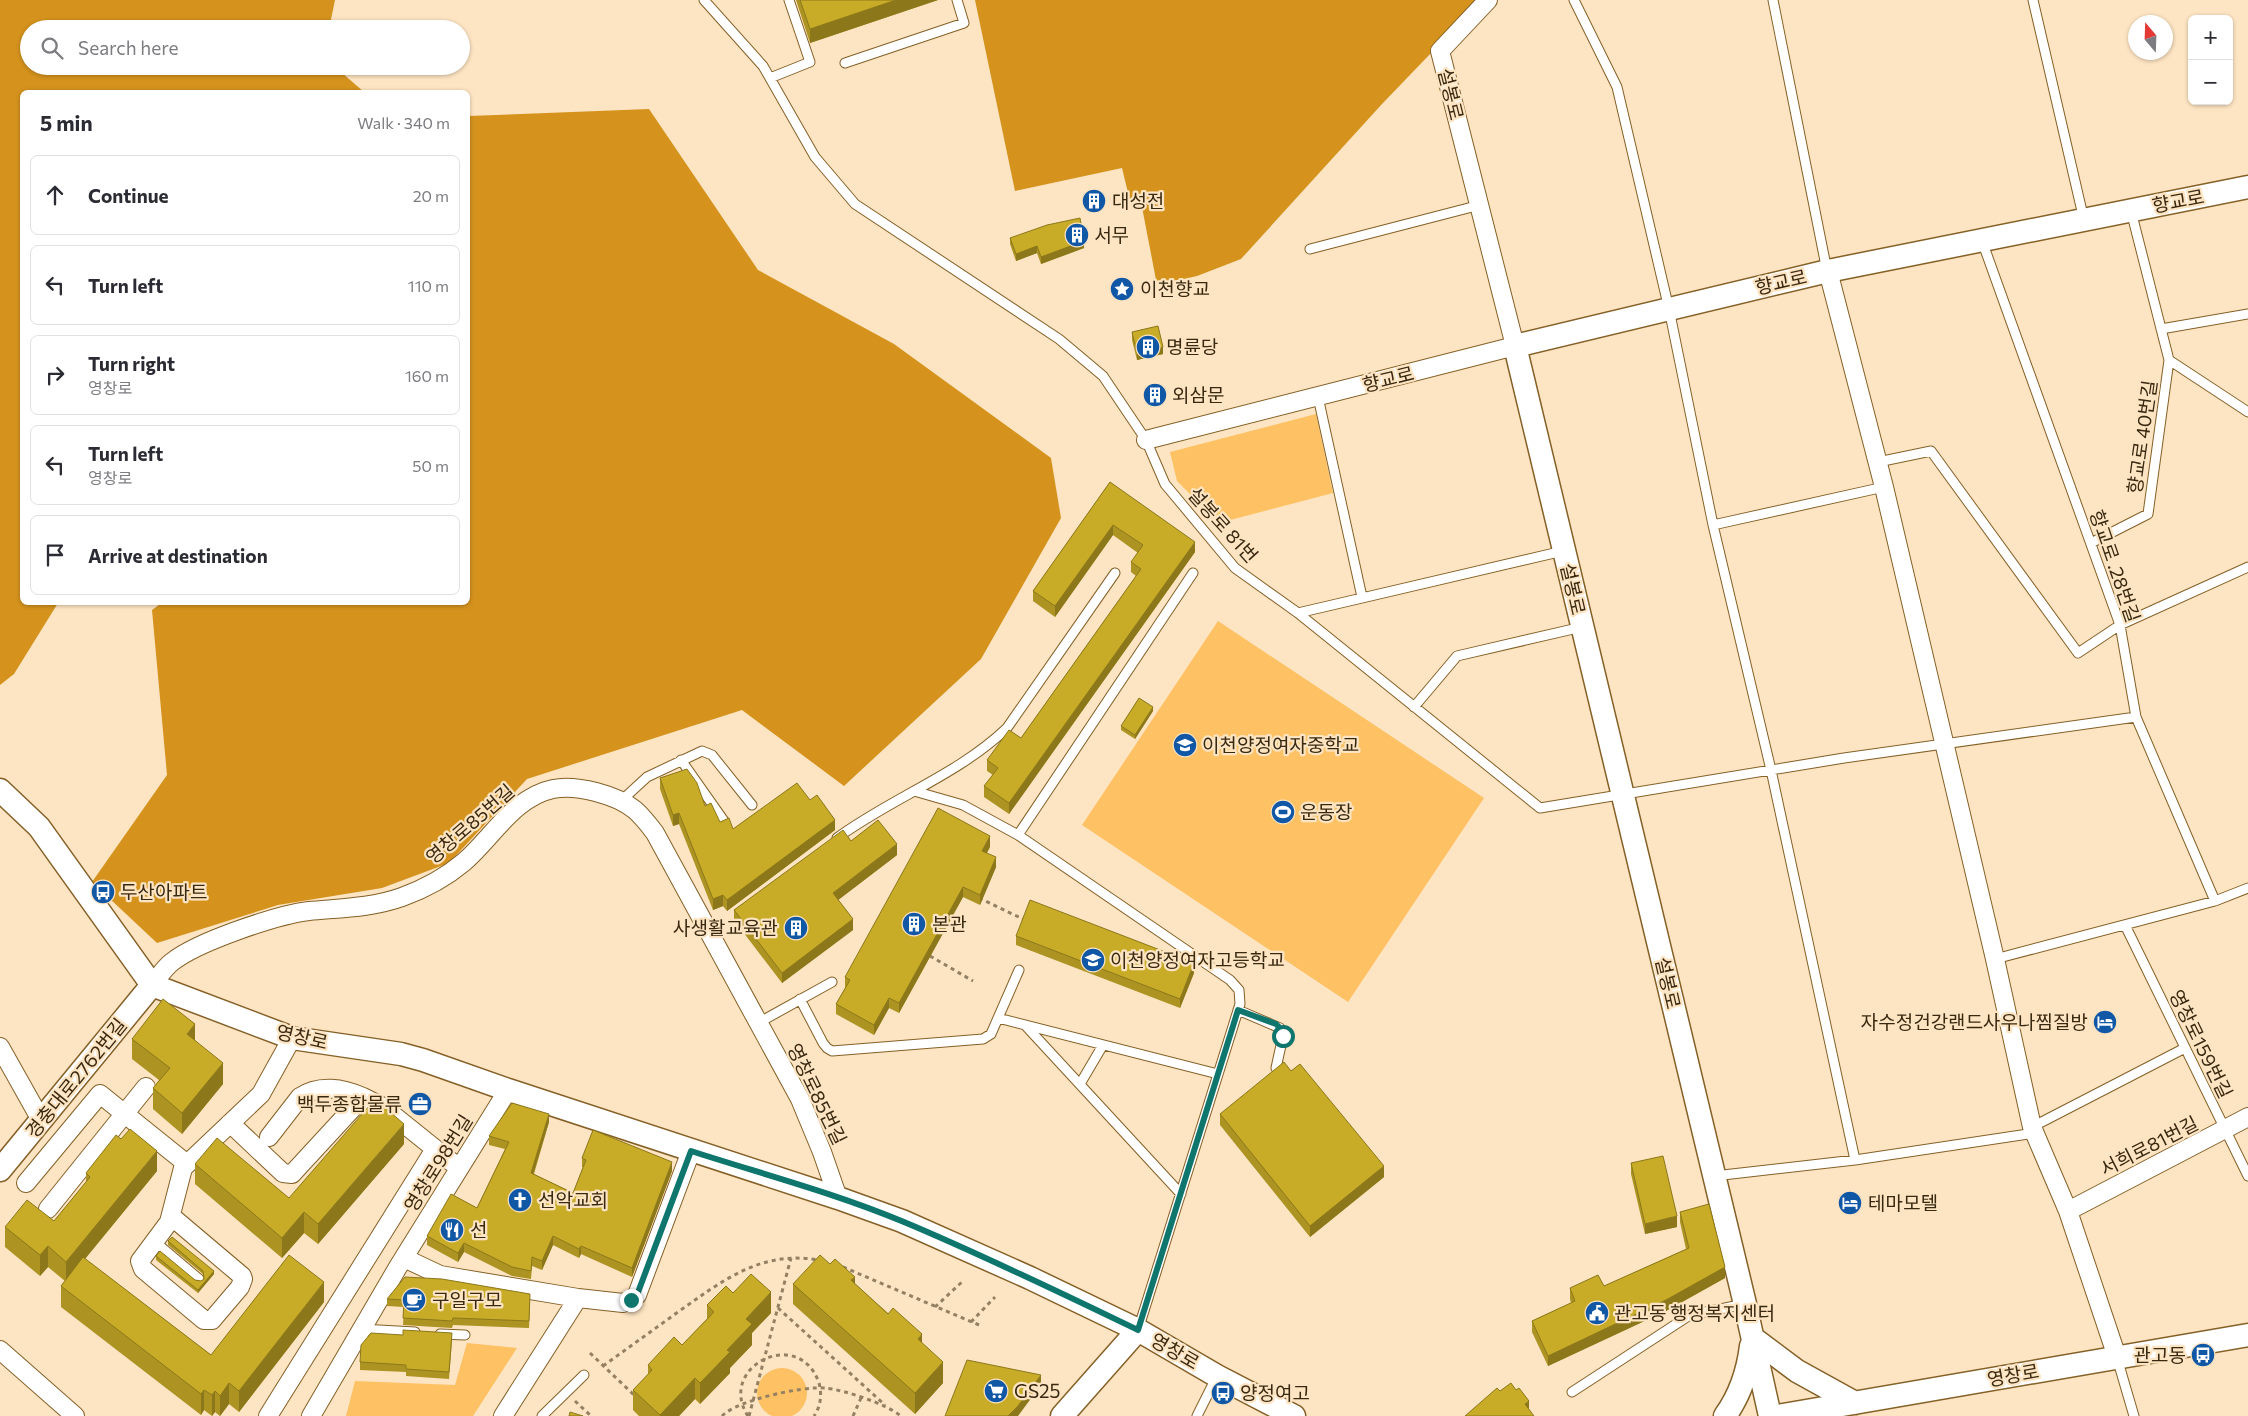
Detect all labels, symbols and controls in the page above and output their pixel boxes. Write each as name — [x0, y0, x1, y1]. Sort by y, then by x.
north arrow — [2128, 15, 2173, 60]
map controls — [2188, 15, 2233, 105]
button: + — [2188, 15, 2233, 60]
search box — [20, 20, 470, 75]
icon: search — [38, 34, 66, 62]
text: Search here — [78, 36, 178, 59]
button: − — [2188, 60, 2233, 105]
street label: 설봉로 — [1434, 66, 1469, 122]
text: 5 min — [40, 110, 93, 135]
text: Walk · 340 m — [357, 113, 450, 132]
icon: ahead — [41, 181, 69, 209]
text: Continue — [88, 184, 168, 207]
street label: 향교로 — [2150, 184, 2206, 217]
text: 20 m — [413, 186, 449, 205]
building icon: 대성전 — [1081, 188, 1107, 214]
place label: 대성전 — [1112, 189, 1164, 212]
building icon: 서무 — [1064, 222, 1090, 248]
place label: 서무 — [1094, 223, 1129, 246]
street label: 향교로 — [1753, 264, 1809, 299]
icon: left — [41, 271, 69, 299]
text: Turn left — [88, 274, 163, 297]
text: 110 m — [408, 276, 449, 295]
place icon: 이천향교 — [1109, 276, 1135, 302]
place label: 이천향교 — [1140, 277, 1210, 300]
building icon: 명륜당 — [1135, 334, 1161, 360]
place label: 명륜당 — [1166, 335, 1218, 358]
text: Turn right — [88, 352, 175, 375]
icon: right — [41, 361, 69, 389]
street label: 향교로 — [1360, 361, 1416, 396]
text: 160 m — [405, 366, 449, 385]
text: 영창로 — [88, 378, 132, 397]
street label: 향교로 40번길 — [2122, 378, 2161, 495]
building icon: 외삼문 — [1142, 382, 1168, 408]
place label: 외삼문 — [1172, 383, 1224, 406]
text: Turn left — [88, 442, 163, 465]
icon: left — [41, 451, 69, 479]
text: 50 m — [412, 456, 449, 475]
text: 영창로 — [88, 468, 132, 487]
street label: 설봉로 81번 — [1184, 482, 1263, 567]
street label: 향교로 .28번길 — [2085, 507, 2145, 625]
icon: arrive — [41, 541, 69, 569]
text: Arrive at destination — [88, 544, 268, 567]
street label: 설봉로 — [1556, 561, 1591, 617]
school or university icon: 이천양정여자중학교 — [1172, 732, 1198, 758]
place label: 이천양정여자중학교 — [1202, 733, 1359, 756]
street label: 영창로85번길 — [421, 779, 519, 868]
sports icon: 운동장 — [1270, 799, 1296, 825]
place label: 운동장 — [1300, 800, 1352, 823]
bus stop icon: 두산아파트 — [90, 879, 116, 905]
place label: 두산아파트 — [120, 880, 207, 903]
building icon: 본관 — [901, 911, 927, 937]
place label: 본관 — [932, 912, 967, 935]
building icon: 사생활교육관 — [783, 915, 809, 941]
place label: 사생활교육관 — [673, 916, 778, 939]
school or university icon: 이천양정여자고등학교 — [1080, 947, 1106, 973]
place label: 이천양정여자고등학교 — [1110, 948, 1285, 971]
street label: 설봉로 — [1651, 955, 1686, 1011]
street label: 영창로159번길 — [2165, 986, 2238, 1102]
hotel icon: 자수정건강랜드사우나찜질방 — [2092, 1009, 2118, 1035]
place label: 자수정건강랜드사우나찜질방 — [1861, 1010, 2088, 1033]
street label: 경충대로2762번길 — [20, 1013, 131, 1142]
street label: 영창로 — [274, 1019, 330, 1054]
route start — [1272, 1025, 1295, 1048]
street label: 영창로85번길 — [783, 1039, 852, 1148]
office icon: 백두종합물류 — [407, 1091, 433, 1117]
place label: 백두종합물류 — [297, 1092, 402, 1115]
street label: 영창로98번길 — [399, 1110, 477, 1216]
street label: 서희로81번길 — [2096, 1111, 2202, 1180]
church icon: 선악교회 — [507, 1187, 533, 1213]
place label: 선악교회 — [538, 1188, 608, 1211]
hotel icon: 테마모텔 — [1837, 1190, 1863, 1216]
place label: 테마모텔 — [1868, 1191, 1938, 1214]
restaurant icon: 선 — [439, 1217, 465, 1243]
place label: 선 — [470, 1218, 487, 1241]
cafe icon: 구일구모 — [401, 1287, 427, 1313]
place label: 구일구모 — [432, 1288, 502, 1311]
route end — [620, 1289, 643, 1312]
public building icon: 관고동 행정복지센터 — [1584, 1300, 1610, 1326]
place label: 관고동 행정복지센터 — [1614, 1301, 1775, 1324]
street label: 영창로 — [1147, 1327, 1204, 1374]
bus stop icon: 관고동 — [2190, 1342, 2216, 1368]
place label: 관고동 — [2134, 1343, 2186, 1366]
street label: 영창로 — [1985, 1359, 2041, 1390]
supermarket icon: GS25 — [983, 1378, 1009, 1404]
place label: GS25 — [1014, 1379, 1061, 1402]
bus stop icon: 양정여고 — [1210, 1380, 1236, 1406]
place label: 양정여고 — [1240, 1381, 1310, 1404]

